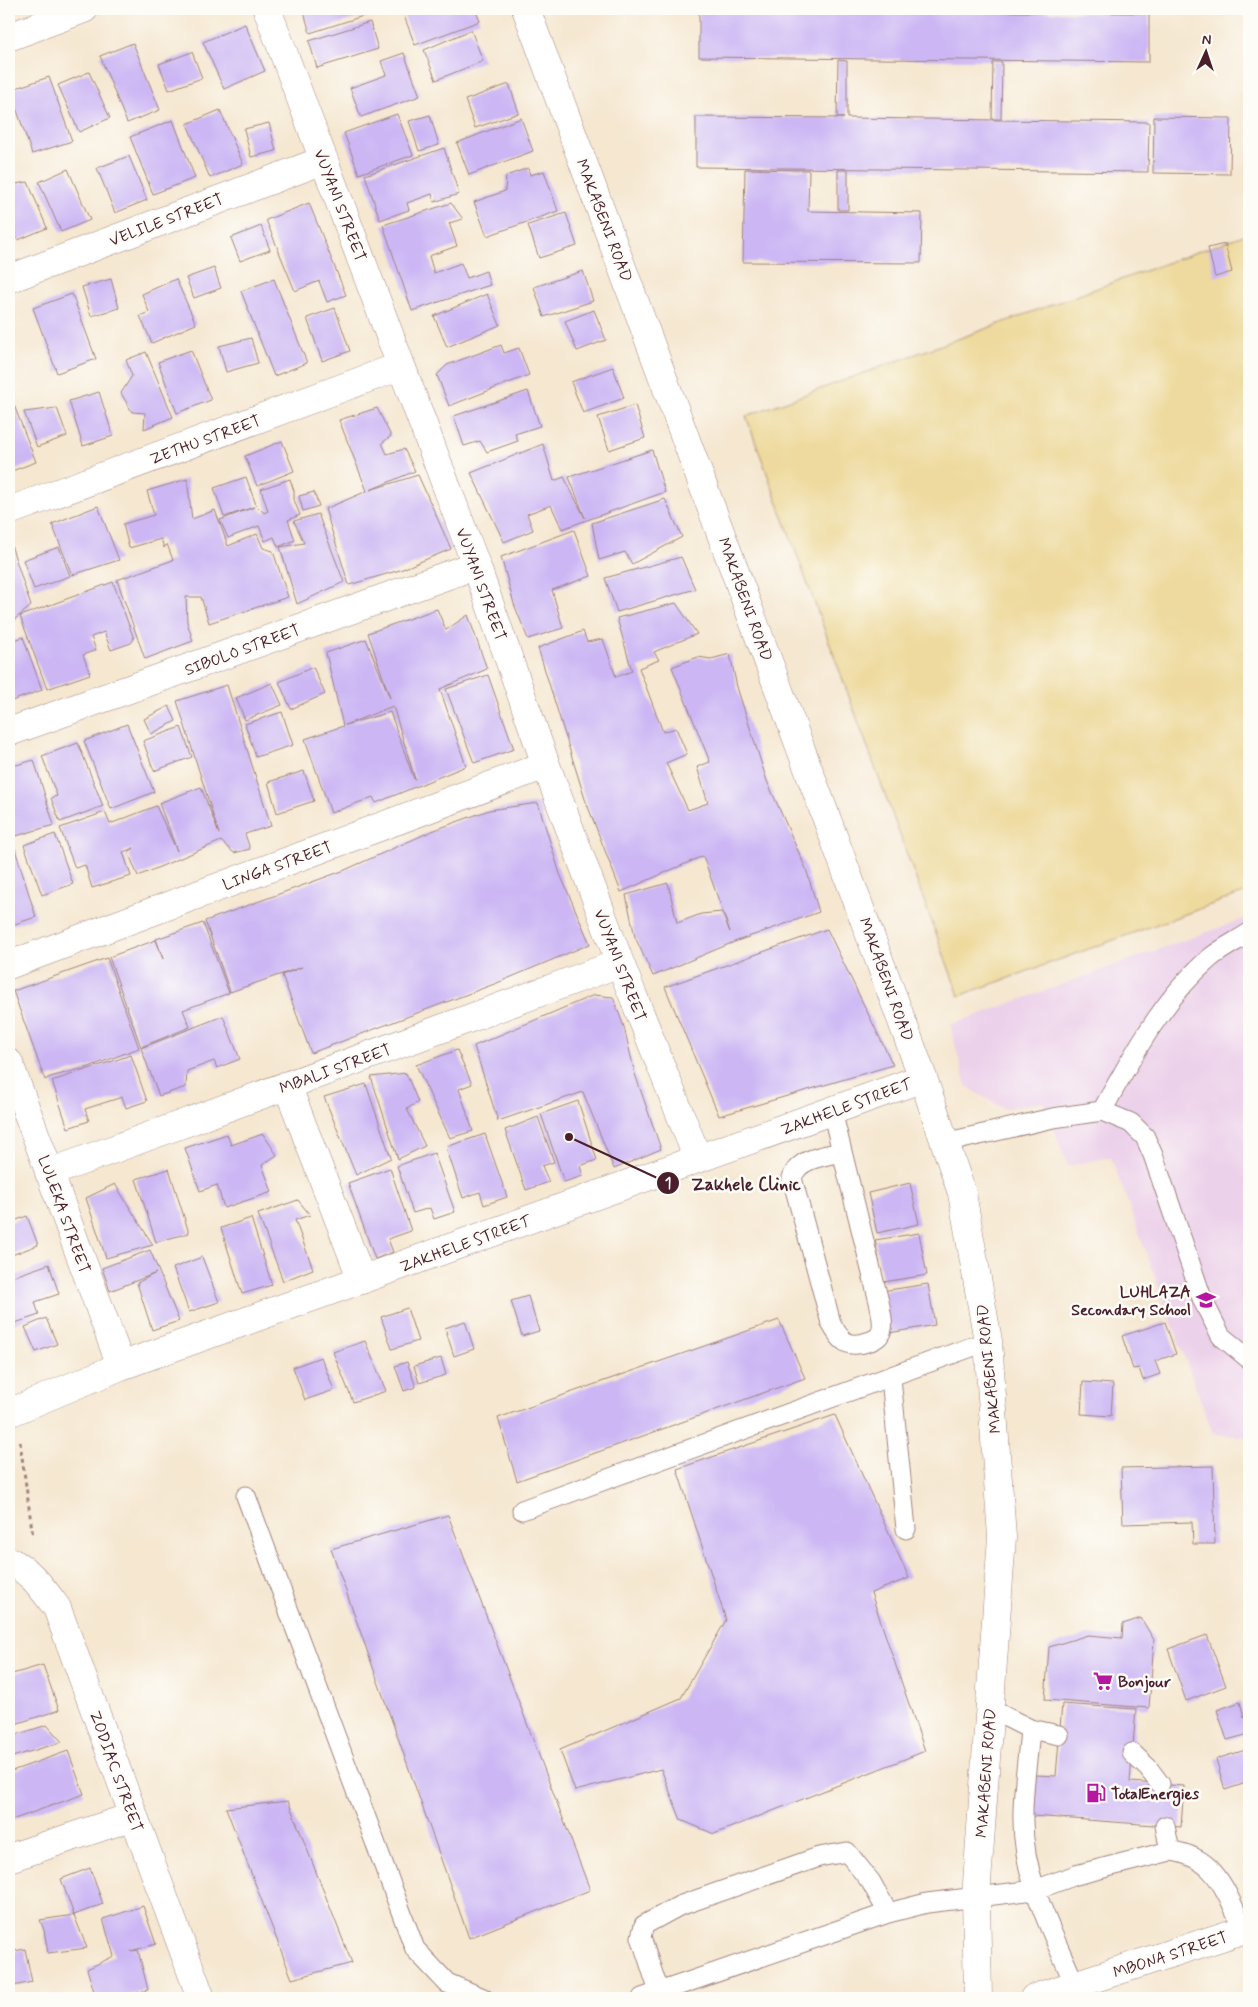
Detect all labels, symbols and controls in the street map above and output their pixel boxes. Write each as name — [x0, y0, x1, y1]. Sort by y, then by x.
north arrow — [1180, 28, 1230, 78]
text: N — [1201, 31, 1212, 49]
street label: VUYANI STREET — [309, 146, 371, 265]
street label: MAKABENI ROAD — [570, 156, 637, 285]
street label: VELILE STREET — [106, 189, 227, 252]
street label: ZETHU STREET — [147, 411, 264, 470]
street label: VUYANI STREET — [450, 525, 511, 644]
street label: MAKABENI ROAD — [712, 535, 777, 664]
street label: SIBOLO STREET — [182, 620, 303, 681]
street label: LINGA STREET — [220, 837, 335, 896]
street label: VUYANI STREET — [589, 906, 651, 1025]
street label: MAKABENI ROAD — [853, 915, 918, 1044]
street label: MBALI STREET — [277, 1039, 394, 1099]
street label: ZAKHELE STREET — [778, 1074, 916, 1141]
street label: LULEKA STREET — [32, 1153, 95, 1276]
callout: Zakhele Clinic — [655, 1167, 812, 1200]
text: Zakhele Clinic — [691, 1173, 801, 1197]
text: 1 — [665, 1174, 671, 1194]
street label: ZAKHELE STREET — [397, 1211, 535, 1278]
place label: LUHLAZA Secondary School — [1071, 1282, 1191, 1321]
school or university icon: LUHLAZA Secondary School — [1195, 1289, 1217, 1311]
street label: MAKABENI ROAD — [972, 1303, 1007, 1435]
supermarket icon: Bonjour — [1092, 1670, 1114, 1692]
place label: Bonjour — [1118, 1672, 1171, 1693]
street label: MAKABENI ROAD — [971, 1707, 1002, 1839]
street label: ZODIAC STREET — [84, 1708, 147, 1835]
fuel station icon: TotalEnergies — [1085, 1782, 1107, 1804]
place label: TotalEnergies — [1111, 1784, 1200, 1807]
street label: MBONA STREET — [1111, 1927, 1230, 1984]

